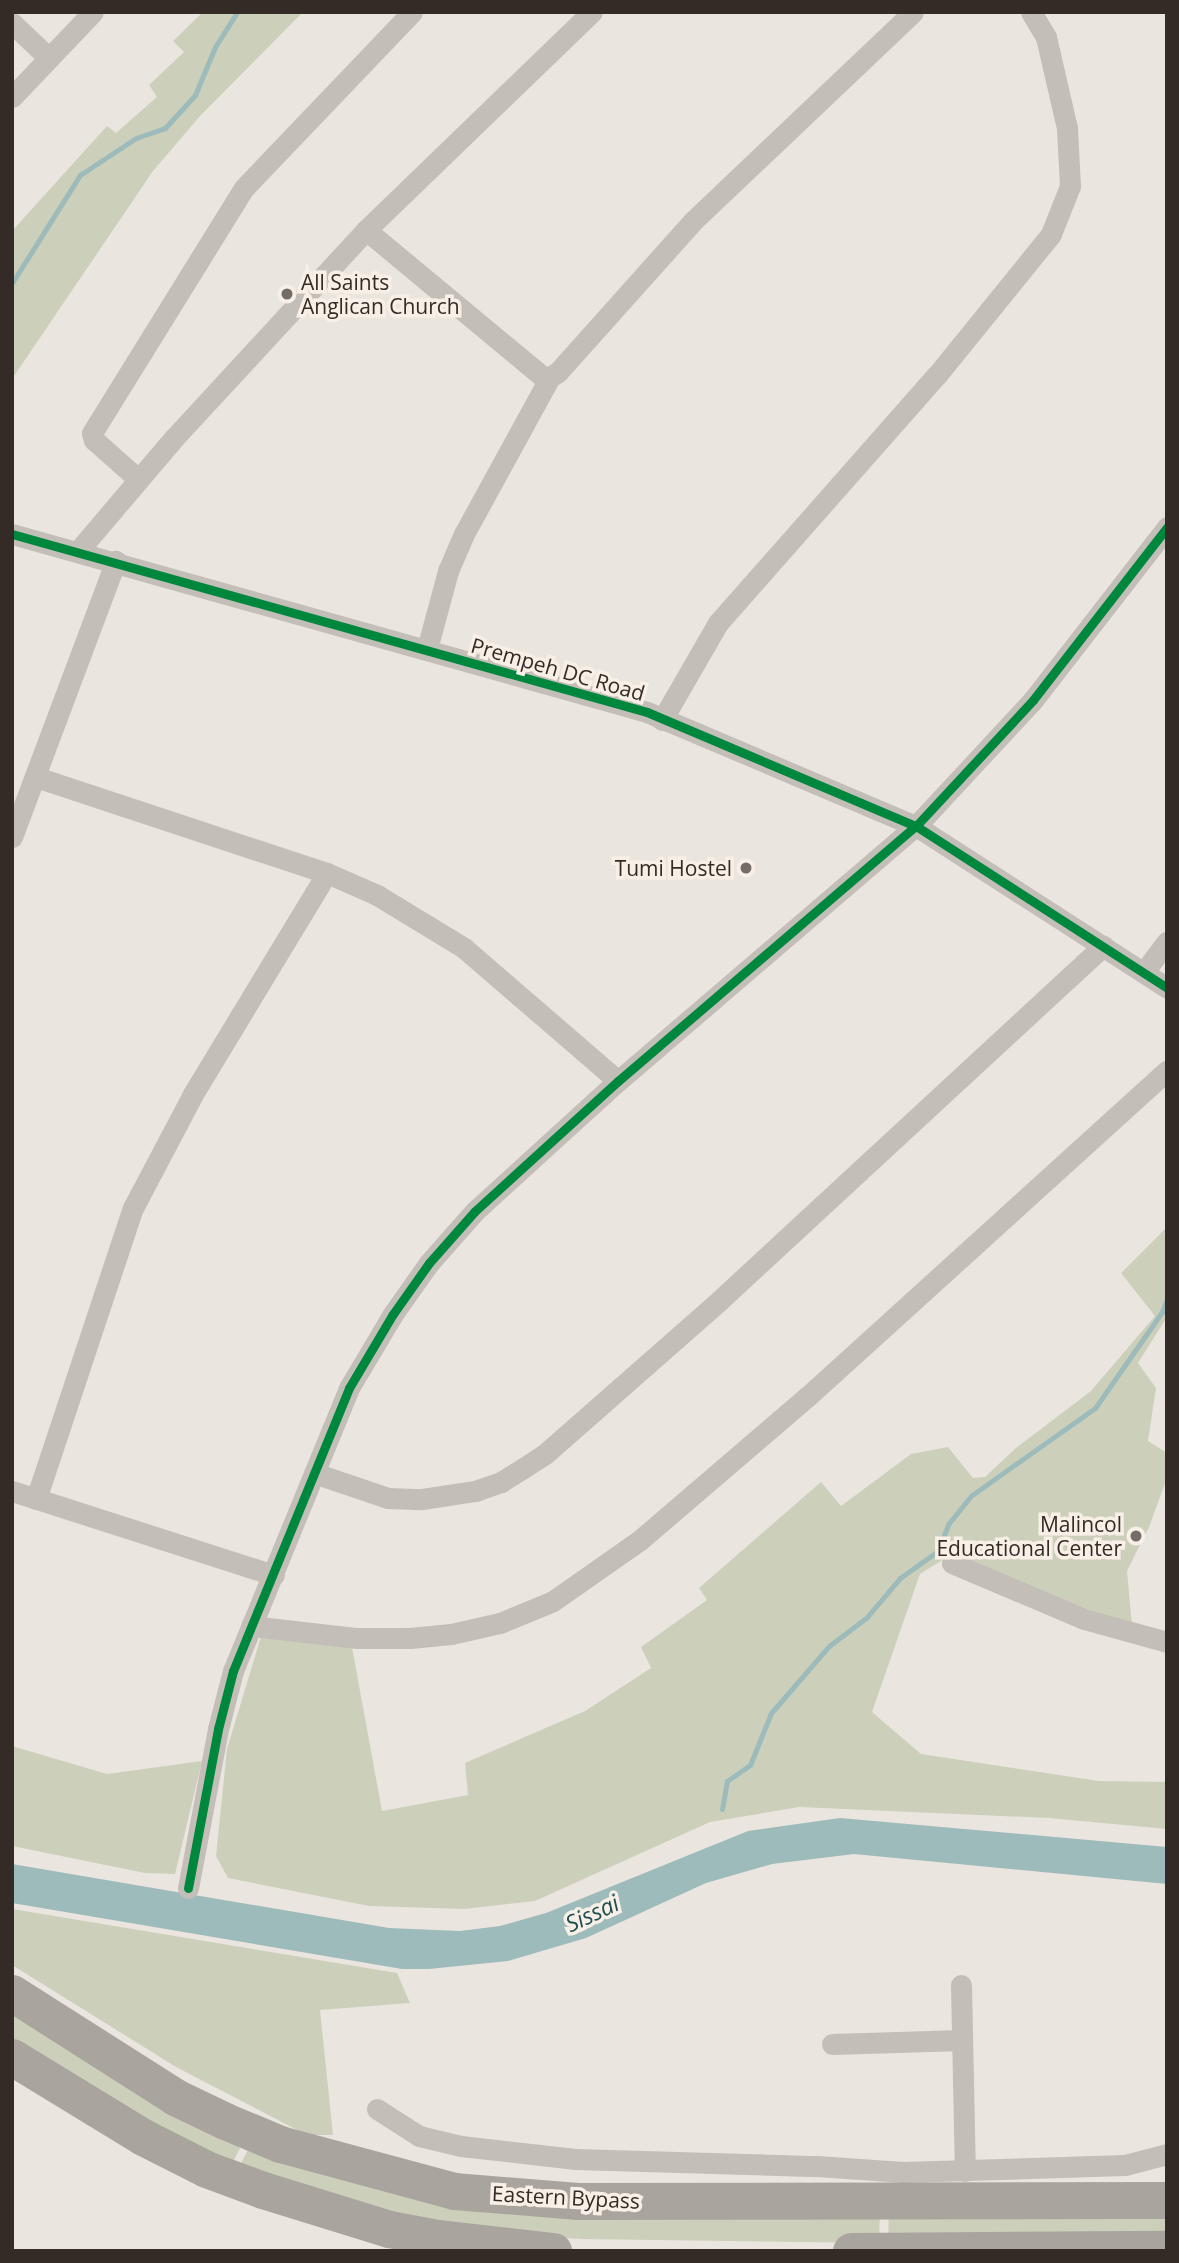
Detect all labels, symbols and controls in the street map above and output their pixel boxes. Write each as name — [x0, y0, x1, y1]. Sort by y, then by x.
place label: All Saints Anglican Church — [301, 269, 460, 319]
marker: All Saints Anglican Church — [279, 286, 295, 302]
street label: Prempeh DC Road — [468, 632, 648, 706]
place label: Tumi Hostel — [615, 855, 732, 881]
marker: Tumi Hostel — [738, 860, 754, 876]
place label: Malincol Educational Center — [936, 1511, 1122, 1561]
marker: Malincol Educational Center — [1128, 1528, 1144, 1544]
water label: Sissai — [561, 1889, 623, 1937]
street label: Eastern Bypass — [491, 2181, 641, 2213]

